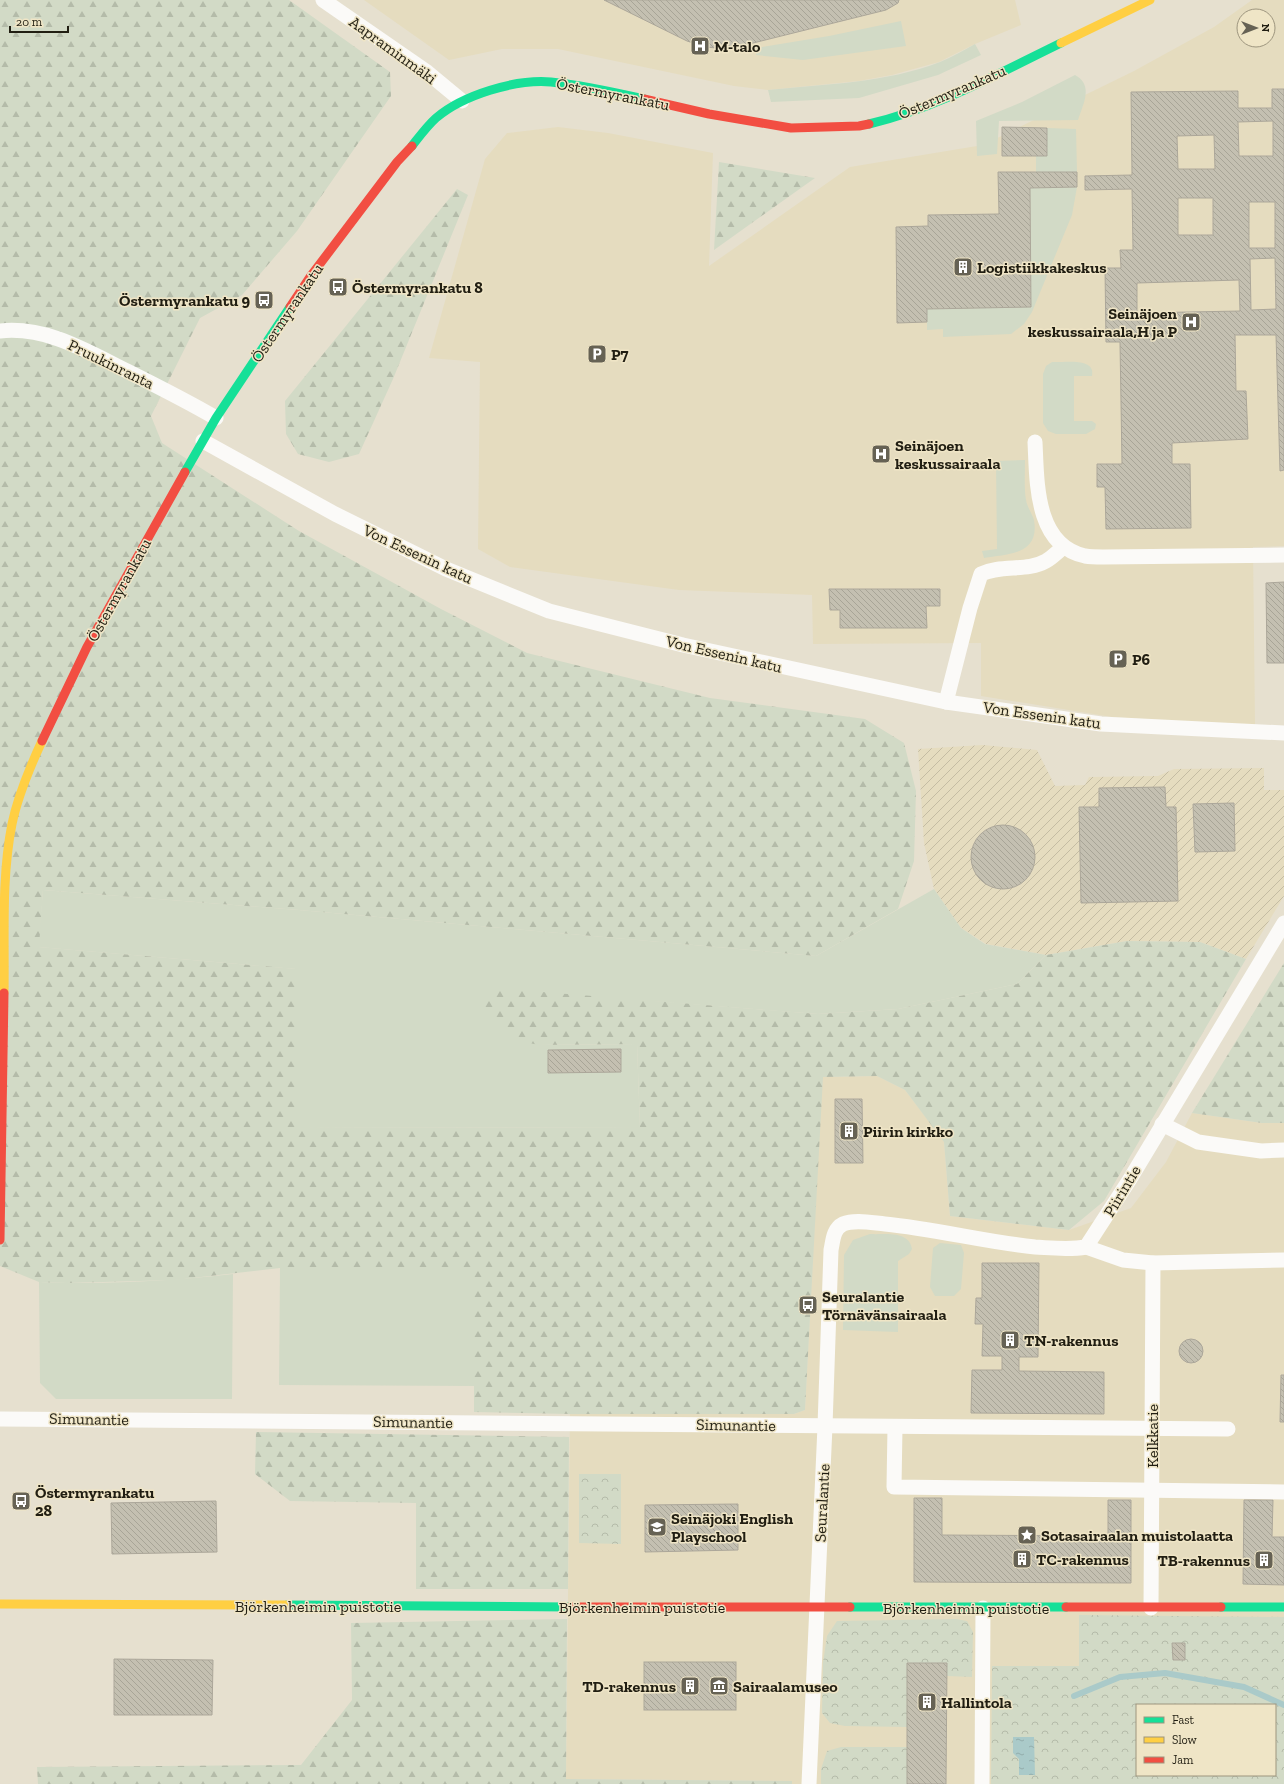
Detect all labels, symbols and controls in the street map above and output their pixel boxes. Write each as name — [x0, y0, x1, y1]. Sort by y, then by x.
scale bar — [10, 8, 68, 34]
north arrow — [1236, 8, 1276, 48]
street label: Aapraminmäki — [346, 12, 441, 88]
text: 20 m — [16, 15, 43, 29]
text: N — [1259, 24, 1272, 33]
hospital icon: M-talo — [689, 35, 711, 57]
place label: M-talo — [714, 37, 761, 56]
street label: Östermyrankatu — [895, 61, 1009, 123]
street label: Östermyrankatu — [555, 74, 671, 114]
building icon: Logistiikkakeskus — [952, 256, 974, 278]
place label: Logistiikkakeskus — [977, 258, 1107, 277]
street label: Östermyrankatu — [247, 260, 327, 366]
bus stop icon: Östermyrankatu 8 — [327, 276, 349, 298]
place label: Östermyrankatu 8 — [352, 278, 483, 297]
bus stop icon: Östermyrankatu 9 — [253, 289, 275, 311]
place label: Östermyrankatu 9 — [119, 291, 250, 310]
place label: Seinäjoen keskussairaala,H ja P — [1028, 304, 1177, 341]
hospital icon: Seinäjoen keskussairaala,H ja P — [1180, 311, 1202, 333]
street label: Pruukinranta — [65, 335, 157, 393]
parking icon: P7 — [586, 343, 608, 365]
place label: P7 — [611, 345, 629, 364]
place label: Seinäjoen keskussairaala — [895, 436, 1001, 473]
hospital icon: Seinäjoen keskussairaala — [870, 443, 892, 465]
street label: Von Essenin katu — [359, 520, 476, 588]
street label: Östermyrankatu — [83, 535, 155, 645]
street label: Von Essenin katu — [663, 631, 784, 677]
parking icon: P6 — [1107, 648, 1129, 670]
place label: P6 — [1132, 650, 1151, 669]
street label: Von Essenin katu — [981, 697, 1102, 733]
building icon: Piirin kirkko — [838, 1120, 860, 1142]
place label: Piirin kirkko — [863, 1122, 954, 1141]
street label: Piirintie — [1099, 1162, 1145, 1220]
place label: Seuralantie Törnävänsairaala — [822, 1287, 946, 1324]
bus stop icon: Seuralantie Törnävänsairaala — [797, 1294, 819, 1316]
building icon: TN-rakennus — [999, 1329, 1021, 1351]
place label: TN-rakennus — [1024, 1331, 1119, 1350]
street label: Kelkkatie — [1143, 1404, 1162, 1468]
street label: Simunantie — [49, 1409, 129, 1429]
street label: Simunantie — [373, 1412, 453, 1432]
street label: Simunantie — [696, 1415, 776, 1435]
street label: Seuralantie — [810, 1463, 834, 1543]
place label: Östermyrankatu 28 — [35, 1483, 155, 1520]
bus stop icon: Östermyrankatu 28 — [10, 1490, 32, 1512]
place label: Seinäjoki English Playschool — [671, 1509, 794, 1546]
school or university icon: Seinäjoki English Playschool — [646, 1516, 668, 1538]
place icon: Sotasairaalan muistolaatta — [1016, 1524, 1038, 1546]
place label: Sotasairaalan muistolaatta — [1041, 1526, 1233, 1545]
building icon: TC-rakennus — [1011, 1548, 1033, 1570]
building icon: TB-rakennus — [1253, 1549, 1275, 1571]
place label: TC-rakennus — [1036, 1550, 1129, 1569]
place label: TB-rakennus — [1157, 1551, 1250, 1570]
street label: Björkenheimin puistotie — [235, 1597, 401, 1616]
street label: Björkenheimin puistotie — [559, 1598, 725, 1617]
street label: Björkenheimin puistotie — [883, 1599, 1049, 1618]
building icon: TD-rakennus — [679, 1675, 701, 1697]
museum icon: Sairaalamuseo — [708, 1675, 730, 1697]
place label: TD-rakennus — [582, 1677, 676, 1696]
place label: Sairaalamuseo — [733, 1677, 838, 1696]
building icon: Hallintola — [916, 1691, 938, 1713]
place label: Hallintola — [941, 1693, 1012, 1712]
legend — [1136, 1704, 1276, 1776]
text: Fast — [1172, 1713, 1195, 1727]
text: Slow — [1172, 1733, 1198, 1747]
text: Jam — [1172, 1753, 1194, 1767]

